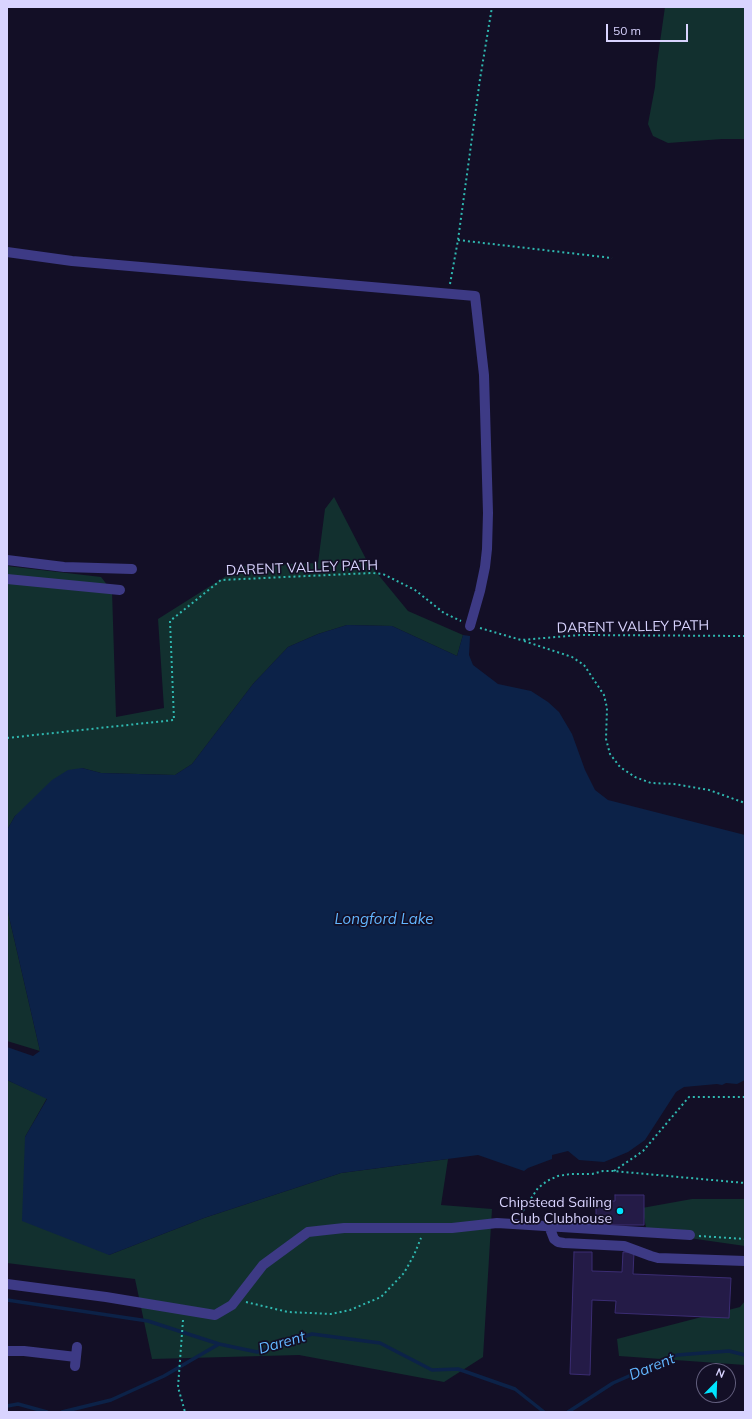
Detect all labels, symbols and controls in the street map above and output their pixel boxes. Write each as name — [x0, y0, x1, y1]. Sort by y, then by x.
scale bar — [608, 16, 690, 42]
text: 50 m — [613, 23, 641, 38]
street label: DARENT VALLEY PATH — [226, 557, 378, 579]
street label: DARENT VALLEY PATH — [557, 617, 709, 637]
water label: Longford Lake — [334, 910, 434, 928]
place label: Chipstead Sailing Club Clubhouse — [499, 1195, 612, 1228]
marker: Chipstead Sailing Club Clubhouse — [615, 1206, 625, 1216]
water label: Darent — [257, 1328, 307, 1358]
water label: Darent — [626, 1350, 678, 1384]
north arrow — [696, 1363, 736, 1403]
text: N — [714, 1365, 727, 1381]

